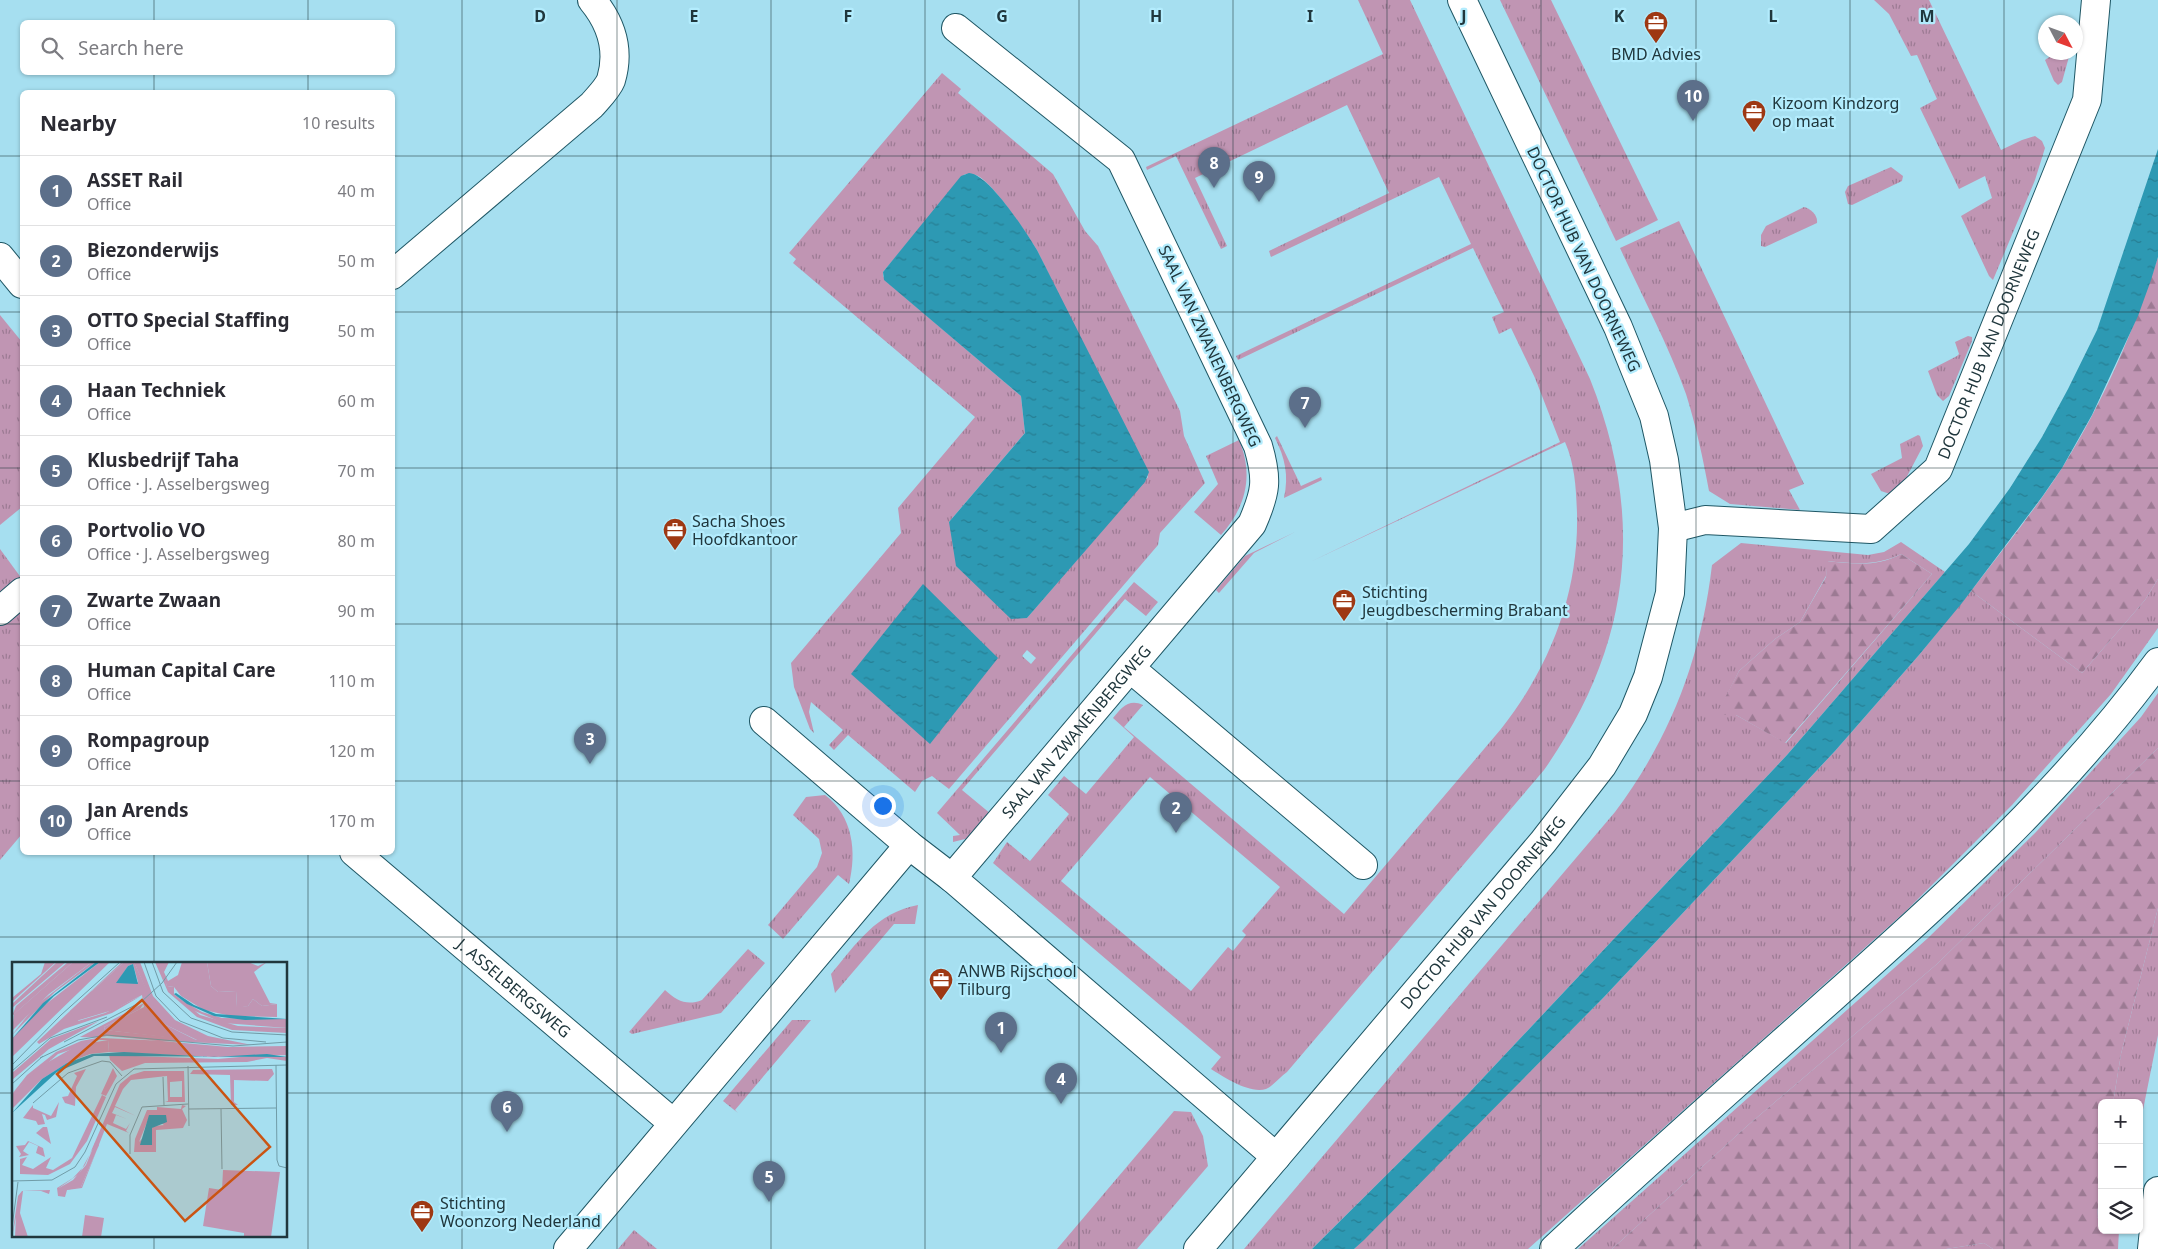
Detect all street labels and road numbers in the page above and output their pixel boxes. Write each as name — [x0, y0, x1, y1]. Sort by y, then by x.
street label: DOCTOR HUB VAN DOORNEWEG — [1522, 143, 1646, 375]
street label: DOCTOR HUB VAN DOORNEWEG — [1932, 226, 2045, 462]
street label: SAAL VAN ZWANENBERGWEG — [1153, 241, 1267, 451]
street label: SAAL VAN ZWANENBERGWEG — [996, 640, 1156, 823]
street label: DOCTOR HUB VAN DOORNEWEG — [1395, 811, 1570, 1014]
street label: J. ASSELBERGSWEG — [451, 932, 576, 1043]

